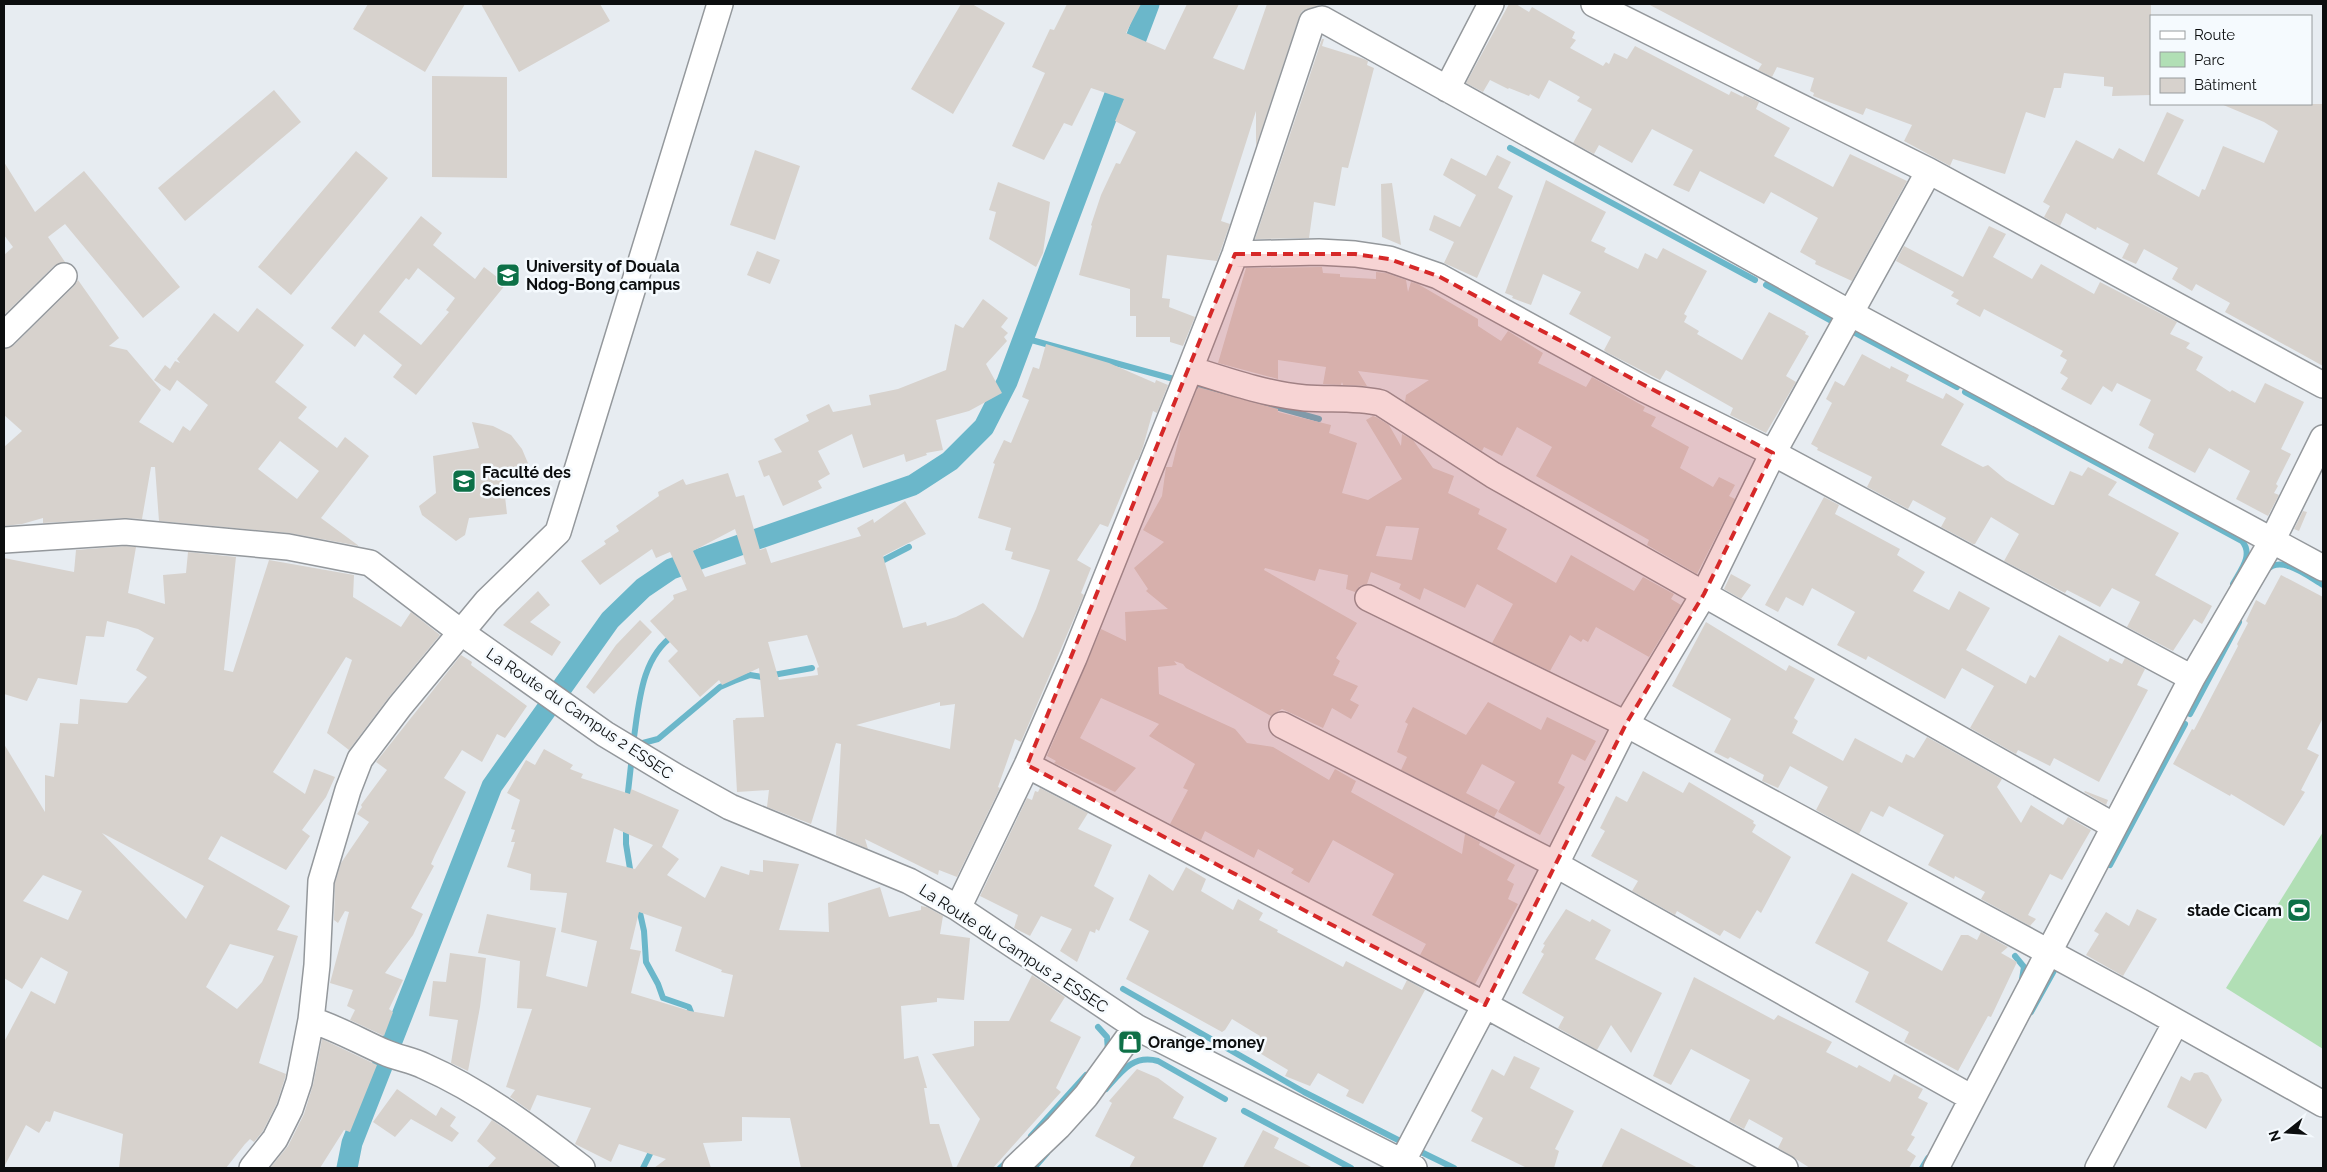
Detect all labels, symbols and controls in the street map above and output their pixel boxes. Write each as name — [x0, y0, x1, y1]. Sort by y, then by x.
legend — [2150, 15, 2312, 105]
text: Route — [2194, 26, 2235, 44]
text: Parc — [2194, 51, 2225, 69]
text: Bâtiment — [2194, 76, 2257, 94]
place label: University of Douala Ndog-Bong campus — [526, 257, 680, 294]
school or university icon: University of Douala Ndog-Bong campus — [495, 262, 521, 288]
place label: Faculté des Sciences — [482, 463, 571, 500]
school or university icon: Faculté des Sciences — [451, 468, 477, 494]
street label: La Route du Campus 2 ESSEC — [483, 644, 677, 783]
street label: La Route du Campus 2 ESSEC — [916, 880, 1112, 1017]
sports icon: stade Cicam — [2286, 897, 2312, 923]
place label: stade Cicam — [2187, 901, 2282, 920]
shop icon: Orange_money — [1117, 1029, 1143, 1055]
place label: Orange_money — [1148, 1033, 1265, 1052]
north arrow — [2262, 1107, 2312, 1157]
text: N — [2265, 1128, 2284, 1143]

